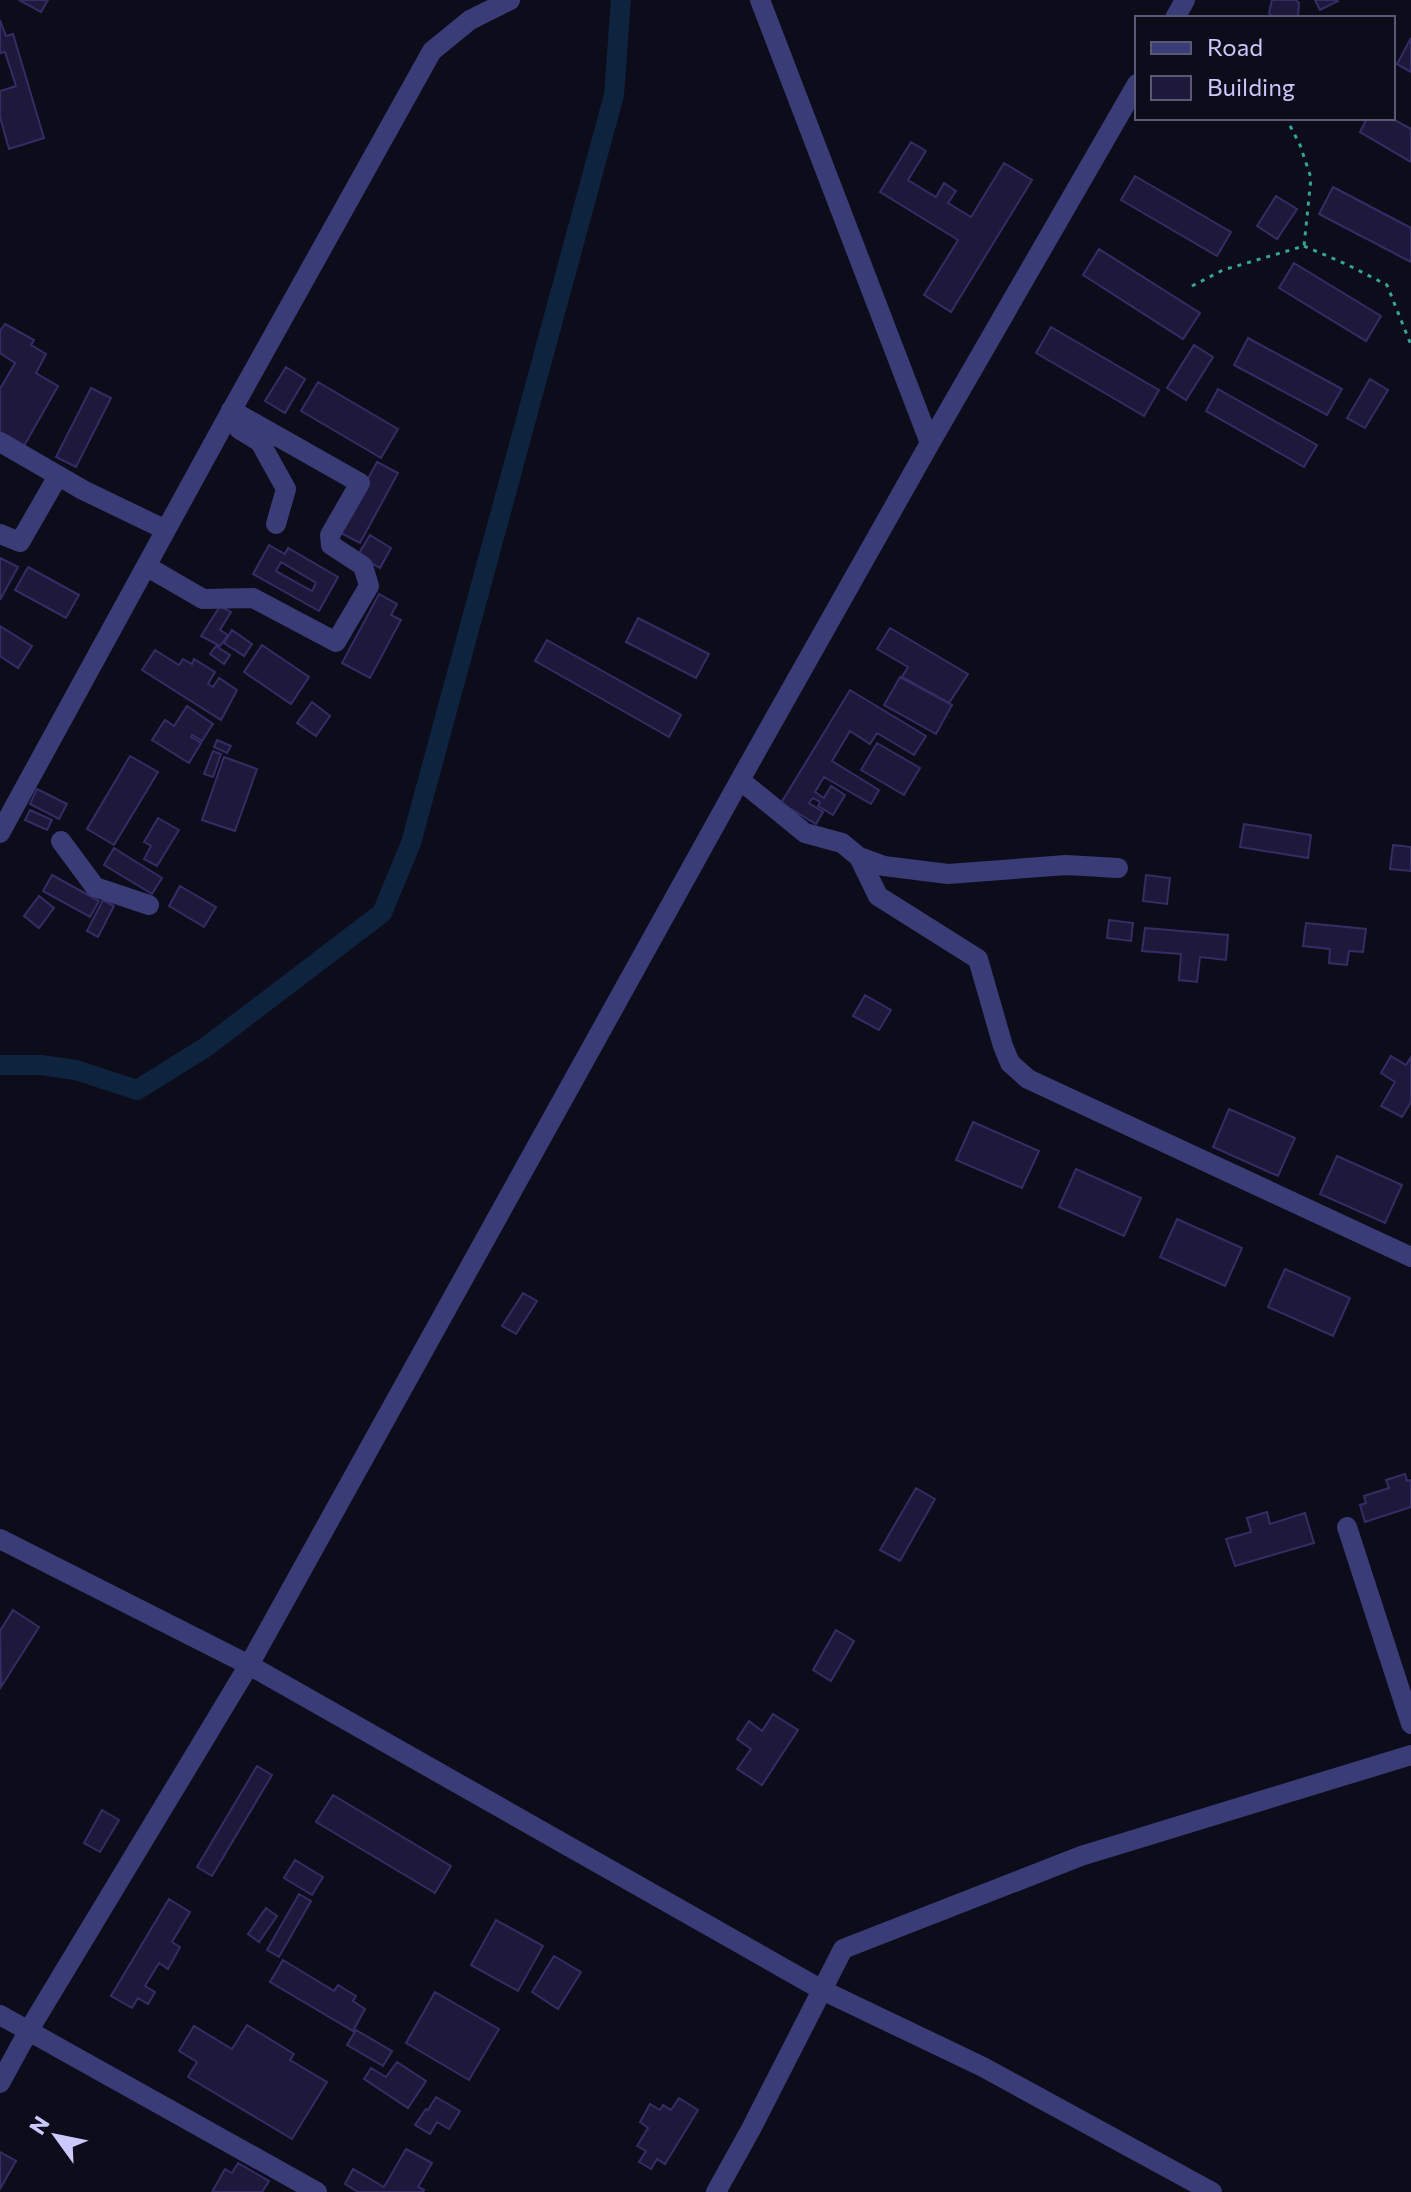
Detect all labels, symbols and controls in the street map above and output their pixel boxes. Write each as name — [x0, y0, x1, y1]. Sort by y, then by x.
legend — [1135, 16, 1395, 120]
text: Road — [1207, 32, 1263, 61]
text: Building — [1207, 72, 1295, 101]
north arrow — [16, 2096, 96, 2176]
text: N — [23, 2111, 55, 2139]

